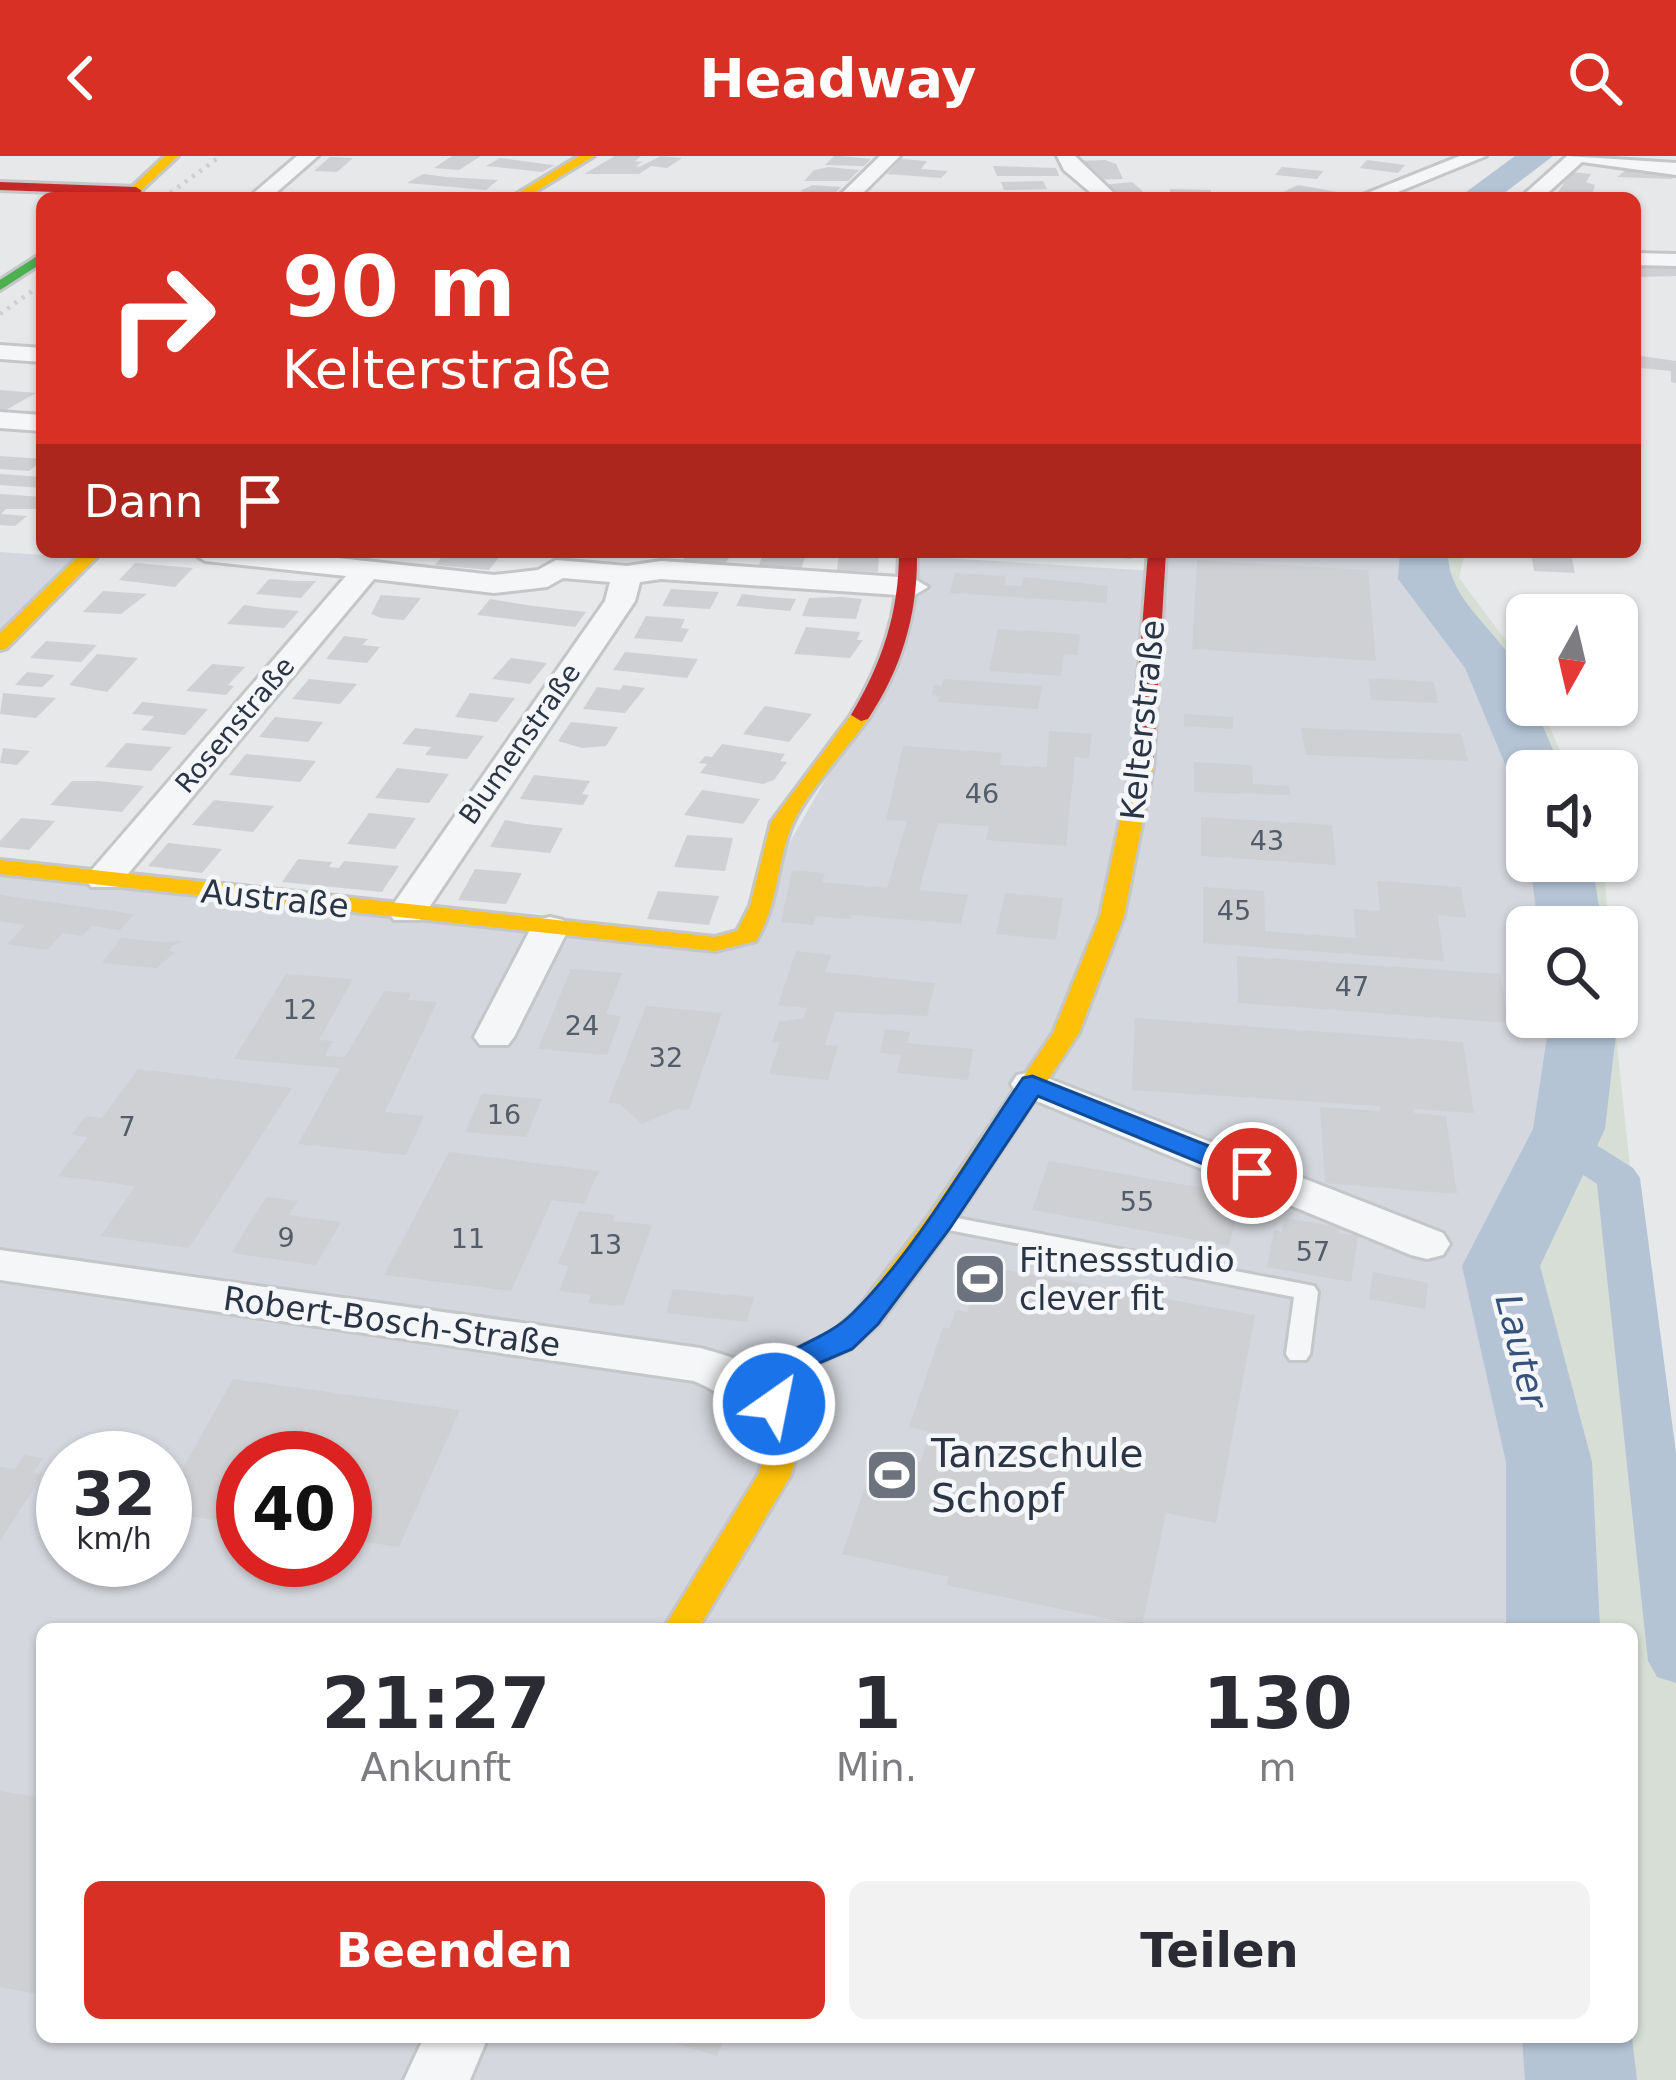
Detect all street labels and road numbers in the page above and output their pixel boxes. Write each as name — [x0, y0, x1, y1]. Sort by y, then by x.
street label: Kelterstraße — [1113, 618, 1172, 822]
street label: Rosenstraße — [169, 650, 300, 799]
street label: Blumenstraße — [453, 657, 587, 830]
street label: Austraße — [199, 871, 351, 926]
street label: Robert-Bosch-Straße — [221, 1279, 563, 1364]

